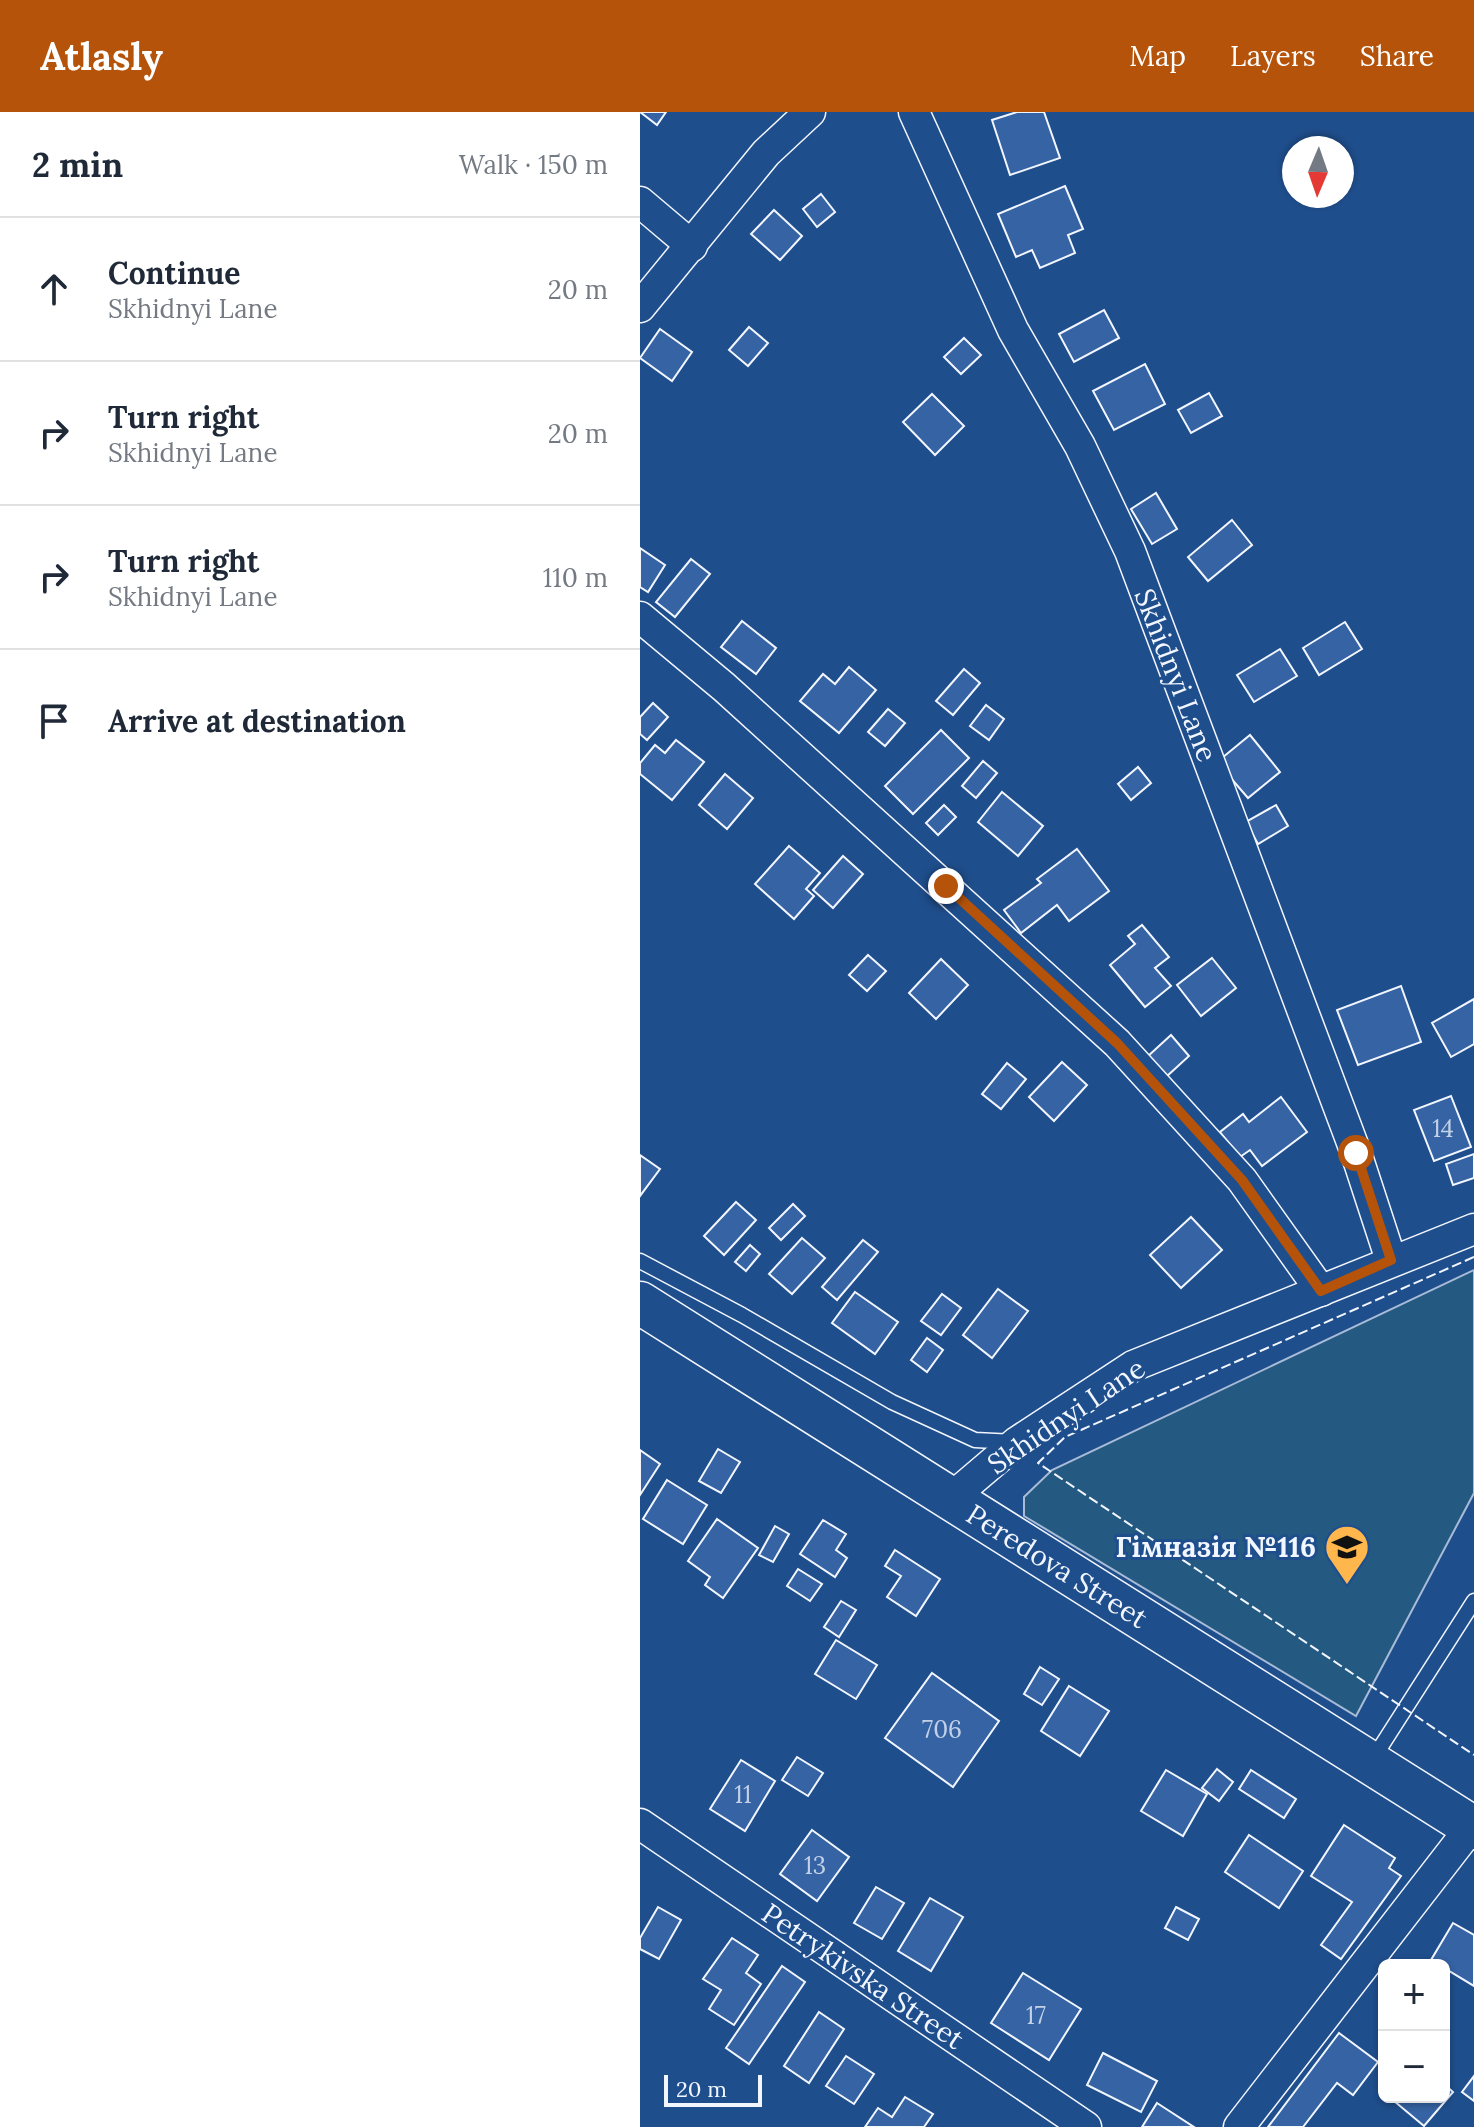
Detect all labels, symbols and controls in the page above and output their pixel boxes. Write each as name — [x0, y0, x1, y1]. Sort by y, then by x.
text: Atlasly — [40, 32, 163, 80]
text: Map — [1129, 38, 1186, 74]
text: Layers — [1230, 38, 1316, 74]
text: Share — [1360, 38, 1434, 74]
north arrow — [1282, 136, 1354, 208]
text: 2 min — [32, 143, 123, 186]
text: Walk · 150 m — [459, 148, 608, 181]
text: Continue — [108, 254, 240, 292]
icon: ahead — [32, 267, 76, 311]
text: 20 m — [548, 273, 608, 306]
text: Skhidnyi Lane — [108, 292, 278, 325]
text: Turn right — [108, 398, 259, 436]
icon: right — [32, 411, 76, 455]
text: 20 m — [548, 417, 608, 450]
text: Skhidnyi Lane — [108, 436, 278, 469]
text: Turn right — [108, 542, 259, 580]
icon: right — [32, 555, 76, 599]
text: 110 m — [543, 561, 608, 594]
text: Skhidnyi Lane — [108, 580, 278, 613]
street label: Skhidnyi Lane — [1126, 583, 1226, 767]
icon: arrive — [32, 699, 76, 743]
text: Arrive at destination — [108, 702, 406, 740]
route end — [928, 868, 964, 904]
house number: 14 — [1432, 1113, 1454, 1144]
route start — [1338, 1135, 1374, 1171]
street label: Skhidnyi Lane — [980, 1350, 1152, 1482]
street label: Peredova Street — [960, 1496, 1154, 1636]
school or university icon: Гімназія №116 — [1323, 1523, 1371, 1586]
place label: Гімназія №116 — [1116, 1529, 1316, 1565]
house number: 706 — [922, 1714, 962, 1745]
house number: 11 — [734, 1779, 752, 1810]
house number: 13 — [804, 1850, 826, 1881]
street label: Petrykivska Street — [755, 1895, 971, 2057]
map controls — [1378, 1959, 1450, 2103]
button: + — [1378, 1959, 1450, 2031]
house number: 17 — [1026, 2000, 1046, 2031]
button: − — [1378, 2031, 1450, 2103]
scale bar — [664, 2071, 762, 2107]
text: 20 m — [676, 2075, 727, 2103]

